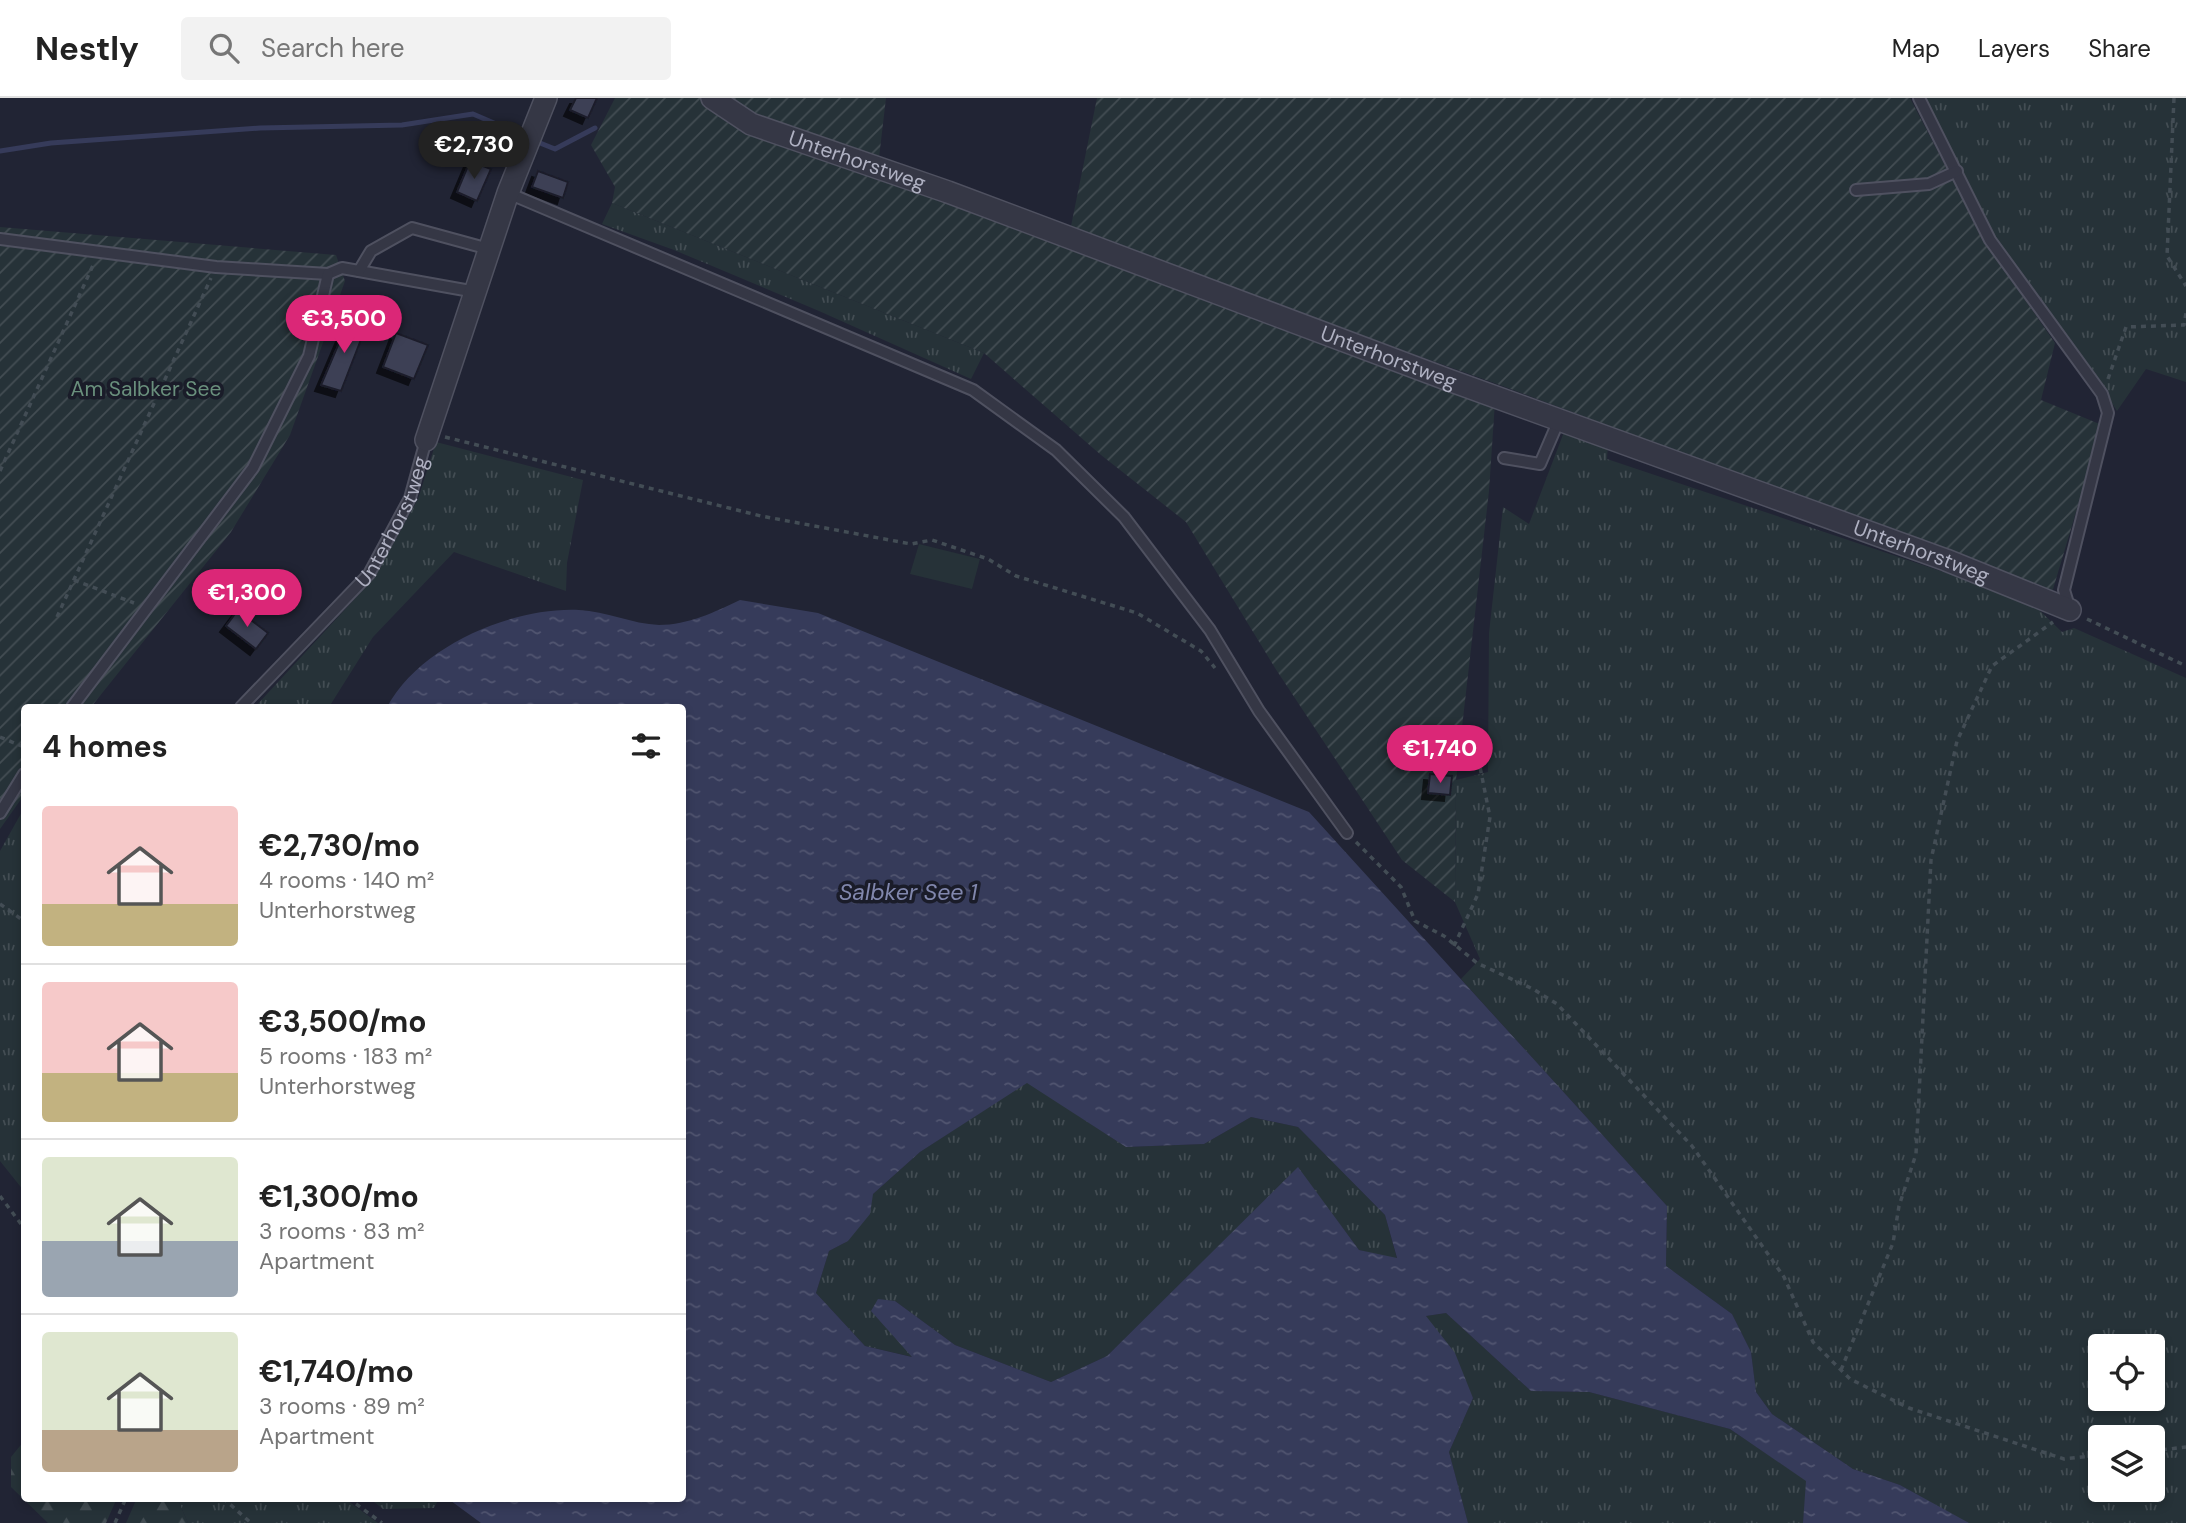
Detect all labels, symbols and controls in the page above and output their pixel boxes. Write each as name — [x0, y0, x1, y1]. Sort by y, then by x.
search box — [181, 17, 671, 80]
text: Nestly — [35, 27, 139, 70]
icon: search — [205, 29, 243, 67]
text: Search here — [261, 31, 405, 65]
text: Map — [1892, 33, 1940, 64]
text: Layers — [1978, 33, 2050, 64]
text: Share — [2088, 33, 2151, 64]
pin: €2,730 — [417, 122, 531, 181]
street label: Unterhorstweg — [785, 124, 930, 197]
text: €2,730 — [434, 129, 514, 159]
pin: €3,500 — [287, 296, 401, 355]
text: €3,500 — [302, 303, 386, 333]
street label: Unterhorstweg — [1317, 319, 1461, 396]
park label: Am Salbker See — [71, 375, 221, 403]
street label: Unterhorstweg — [349, 453, 435, 594]
street label: Unterhorstweg — [1849, 514, 1994, 590]
pin: €1,300 — [190, 570, 304, 629]
text: €1,300 — [208, 577, 286, 607]
pin: €1,740 — [1383, 726, 1497, 785]
text: 4 homes — [42, 727, 168, 766]
icon: filters — [627, 727, 665, 765]
text: €1,740 — [1403, 733, 1477, 763]
text: €2,730/mo — [259, 826, 420, 865]
icon: home — [98, 834, 182, 918]
text: 4 rooms · 140 m² — [259, 865, 434, 895]
water label: Salbker See 1 — [839, 877, 978, 907]
text: Unterhorstweg — [259, 895, 416, 925]
text: €3,500/mo — [259, 1002, 427, 1041]
icon: home — [98, 1010, 182, 1094]
text: 5 rooms · 183 m² — [259, 1041, 432, 1071]
text: Unterhorstweg — [259, 1071, 416, 1101]
text: €1,300/mo — [259, 1177, 419, 1216]
icon: home — [98, 1185, 182, 1269]
text: 3 rooms · 83 m² — [259, 1216, 425, 1246]
text: Apartment — [259, 1246, 374, 1276]
map controls — [2088, 1334, 2165, 1502]
button: locate — [2088, 1334, 2165, 1411]
text: €1,740/mo — [259, 1352, 414, 1391]
icon: home — [98, 1360, 182, 1444]
text: 3 rooms · 89 m² — [259, 1391, 425, 1421]
text: Apartment — [259, 1421, 374, 1451]
button: layers — [2088, 1425, 2165, 1502]

